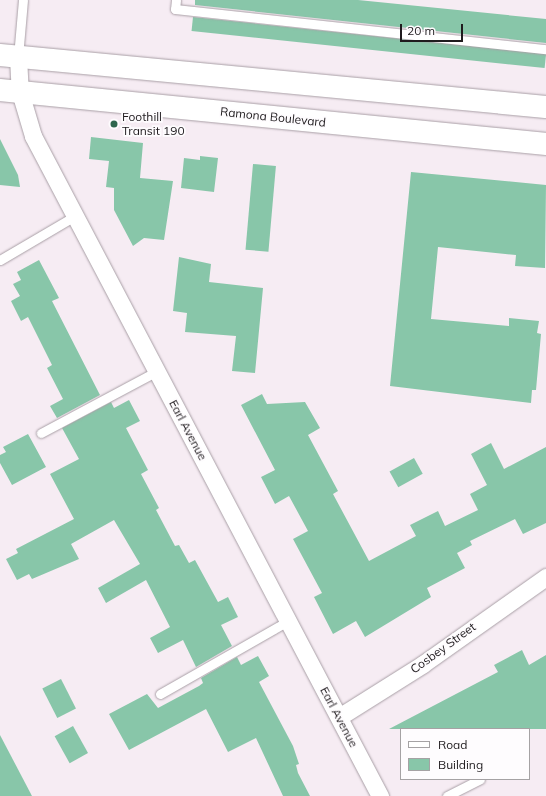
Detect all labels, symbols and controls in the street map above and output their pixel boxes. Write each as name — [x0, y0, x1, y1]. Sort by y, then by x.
scale bar — [402, 16, 465, 42]
text: 20 m — [407, 23, 435, 38]
street label: Ramona Boulevard — [219, 104, 327, 130]
place label: Foothill Transit 190 — [122, 110, 185, 138]
marker: Foothill Transit 190 — [109, 119, 119, 129]
street label: Earl Avenue — [166, 397, 210, 463]
street label: Cosbey Street — [408, 620, 478, 676]
street label: Earl Avenue — [317, 684, 361, 750]
legend — [400, 728, 530, 780]
text: Road — [438, 737, 467, 752]
text: Building — [438, 757, 483, 772]

